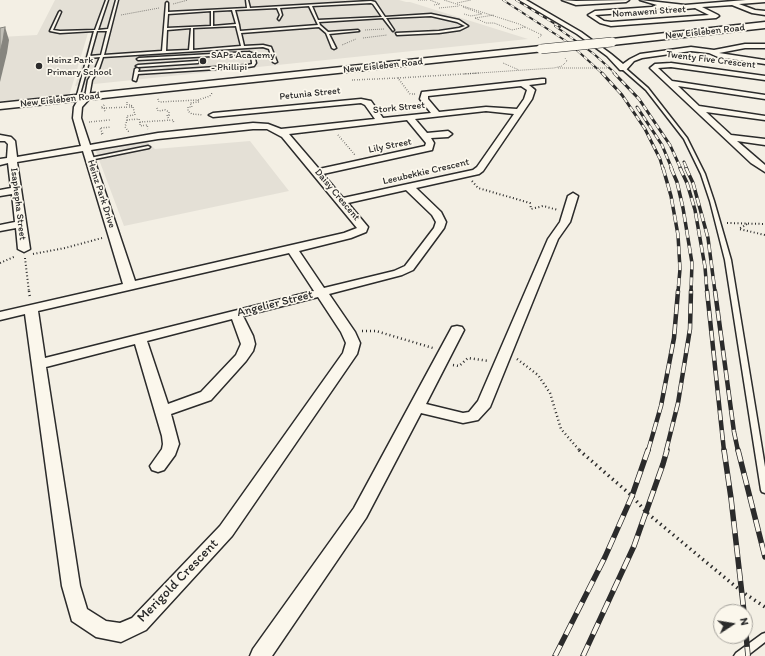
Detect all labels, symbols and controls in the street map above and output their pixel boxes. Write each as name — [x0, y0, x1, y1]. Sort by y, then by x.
street label: Nomaweni Street — [612, 3, 686, 21]
street label: New Eisleben Road — [665, 22, 745, 42]
place label: SAPs Academy - Phillipi — [211, 49, 275, 72]
street label: Twenty Five Crescent — [666, 49, 756, 71]
place label: Heinz Park Primary School — [47, 54, 112, 78]
marker: SAPs Academy - Phillipi — [198, 56, 208, 66]
street label: New Eisleben Road — [343, 56, 423, 76]
marker: Heinz Park Primary School — [34, 61, 44, 71]
street label: Petunia Street — [279, 85, 341, 103]
street label: New Eisleben Road — [20, 90, 100, 110]
street label: Stork Street — [372, 99, 426, 117]
street label: Lily Street — [367, 136, 413, 156]
street label: Leeubekkie Crescent — [382, 156, 470, 188]
street label: Heinz Park Drive — [84, 158, 118, 230]
street label: Isaphepha Street — [8, 167, 28, 241]
street label: Daisy Crescent — [312, 167, 362, 223]
street label: Angelier Street — [236, 288, 314, 320]
street label: Merigold Crescent — [134, 536, 222, 626]
north arrow — [713, 604, 753, 644]
text: N — [737, 617, 751, 627]

